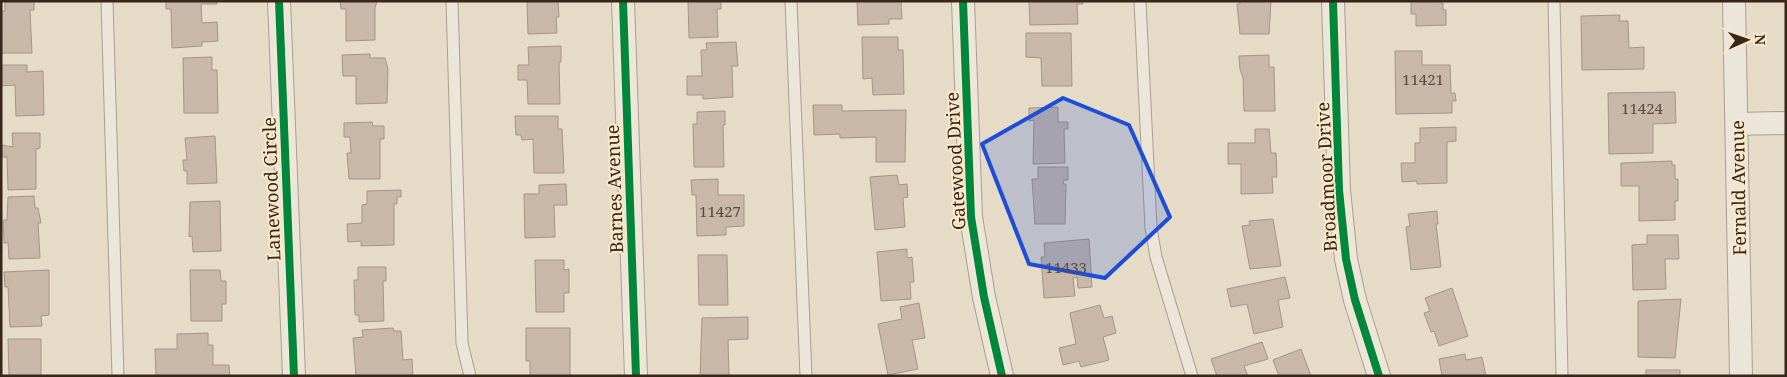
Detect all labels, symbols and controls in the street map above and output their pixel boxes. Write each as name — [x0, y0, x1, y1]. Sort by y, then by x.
north arrow — [1722, 15, 1772, 65]
text: N — [1751, 34, 1770, 45]
house number: 11421 — [1402, 69, 1444, 89]
street label: Gatewood Drive — [939, 91, 971, 231]
house number: 11424 — [1621, 98, 1664, 118]
street label: Broadmoor Drive — [1310, 101, 1342, 253]
street label: Lanewood Circle — [256, 117, 286, 261]
street label: Fernald Avenue — [1725, 120, 1751, 256]
street label: Barnes Avenue — [600, 124, 628, 254]
house number: 11427 — [699, 201, 741, 221]
house number: 11433 — [1045, 257, 1087, 277]

